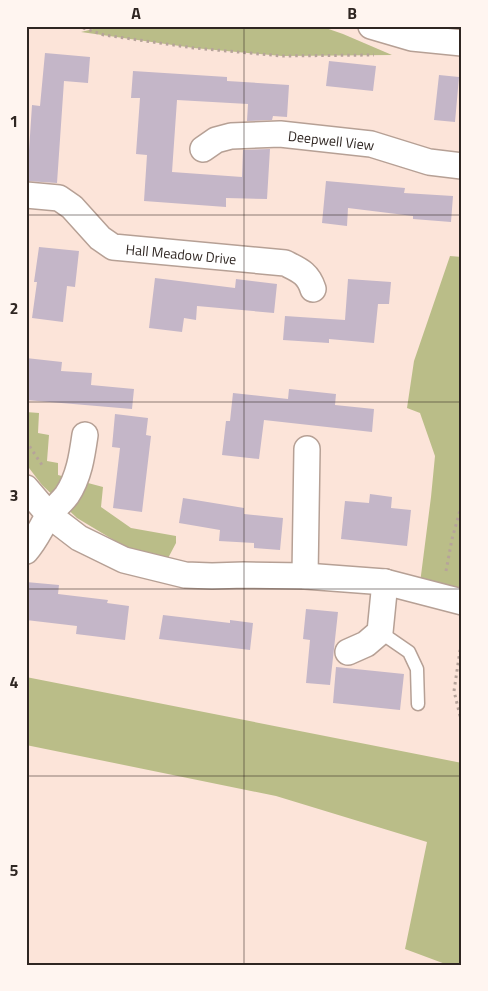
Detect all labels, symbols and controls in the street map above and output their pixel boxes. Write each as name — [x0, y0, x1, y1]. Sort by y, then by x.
text: A — [131, 1, 141, 25]
text: B — [347, 1, 357, 25]
text: 1 — [10, 109, 18, 133]
street label: Deepwell View — [287, 124, 376, 155]
street label: Hall Meadow Drive — [125, 238, 237, 269]
text: 2 — [10, 296, 18, 320]
text: 3 — [10, 483, 18, 507]
text: 4 — [10, 670, 19, 694]
text: 5 — [10, 858, 19, 882]

